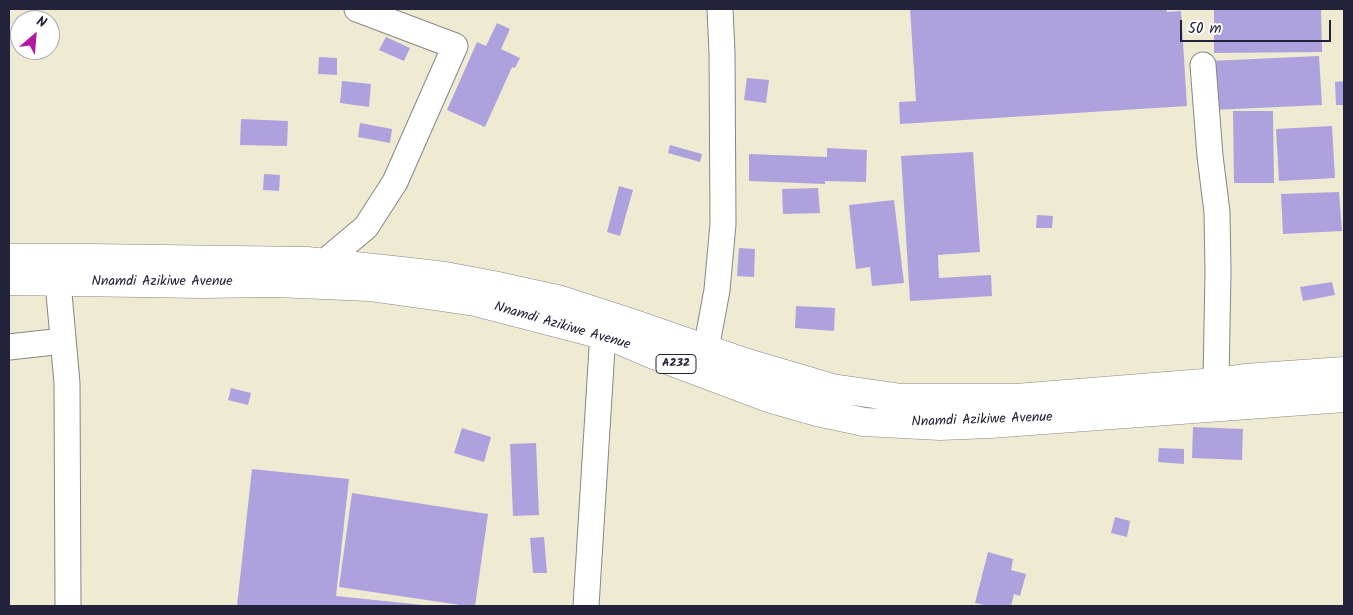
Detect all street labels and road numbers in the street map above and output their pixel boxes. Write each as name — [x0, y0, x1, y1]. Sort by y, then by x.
street label: Nnamdi Azikiwe Avenue — [91, 275, 233, 291]
street label: Nnamdi Azikiwe Avenue — [492, 299, 632, 355]
road number: A232 — [656, 354, 696, 374]
street label: Nnamdi Azikiwe Avenue — [911, 410, 1053, 432]

